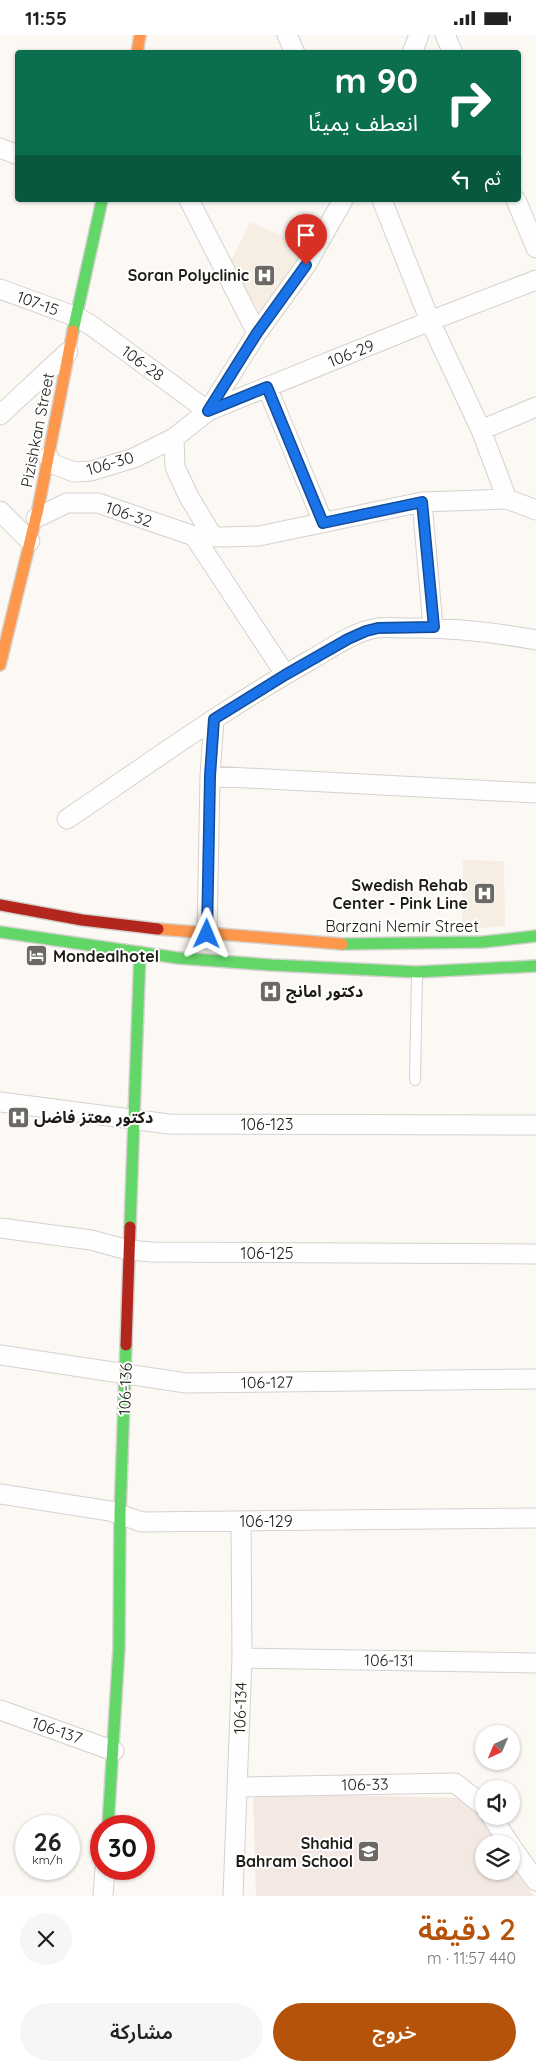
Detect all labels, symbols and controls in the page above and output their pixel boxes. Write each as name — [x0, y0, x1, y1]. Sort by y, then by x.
text: 11:55 — [25, 6, 67, 30]
text: 90 m — [335, 58, 418, 102]
icon: right — [436, 70, 501, 135]
text: انعطف يمينًا — [308, 109, 418, 137]
icon: left — [447, 165, 475, 193]
text: ثم — [485, 166, 501, 190]
pin — [285, 214, 327, 265]
icon: arrive — [292, 221, 320, 249]
hospital icon: Soran Polyclinic — [253, 263, 277, 287]
place label: Soran Polyclinic — [128, 265, 249, 285]
street label: 107-15 — [14, 286, 62, 320]
street label: 106-29 — [325, 335, 377, 371]
street label: 106-28 — [118, 341, 168, 385]
street label: Pizishkan Street — [16, 371, 58, 489]
street label: 106-30 — [84, 447, 136, 479]
street label: 106-32 — [103, 497, 155, 531]
place label: Swedish Rehab Center - Pink Line — [333, 875, 468, 913]
hospital icon: Swedish Rehab Center - Pink Line — [472, 882, 496, 906]
position arrow — [180, 907, 232, 959]
street label: Barzani Nemir Street — [325, 916, 479, 936]
hotel icon: Mondealhotel — [25, 944, 49, 968]
place label: Mondealhotel — [53, 946, 159, 966]
hospital icon: دكتور امانج — [258, 979, 282, 1003]
place label: دكتور امانج — [286, 981, 363, 1004]
hospital icon: دكتور معتز فاضل — [6, 1105, 30, 1129]
place label: دكتور معتز فاضل — [34, 1107, 153, 1127]
street label: 106-123 — [241, 1114, 293, 1134]
street label: 106-125 — [240, 1243, 294, 1263]
street label: 106-136 — [114, 1362, 136, 1416]
street label: 106-127 — [241, 1372, 293, 1392]
street label: 106-129 — [239, 1511, 293, 1531]
street label: 106-131 — [364, 1650, 414, 1670]
street label: 106-134 — [229, 1682, 251, 1734]
street label: 106-137 — [29, 1712, 85, 1748]
north arrow — [475, 1725, 520, 1770]
map controls — [475, 1725, 520, 1880]
street label: 106-33 — [341, 1774, 389, 1794]
button: sound — [475, 1780, 520, 1825]
speed limit sign: 30 — [90, 1815, 155, 1880]
text: 26 — [33, 1826, 62, 1857]
place label: Shahid Bahram School — [236, 1833, 353, 1871]
button: layers — [475, 1835, 520, 1880]
school or university icon: Shahid Bahram School — [357, 1840, 381, 1864]
text: km/h — [32, 1852, 63, 1867]
text: 2 دقيقة — [418, 1910, 516, 1948]
button: close — [20, 1913, 72, 1965]
text: 440 m · 11:57 — [427, 1948, 516, 1968]
button: مشاركة — [20, 2003, 263, 2061]
button: خروج — [273, 2003, 516, 2061]

